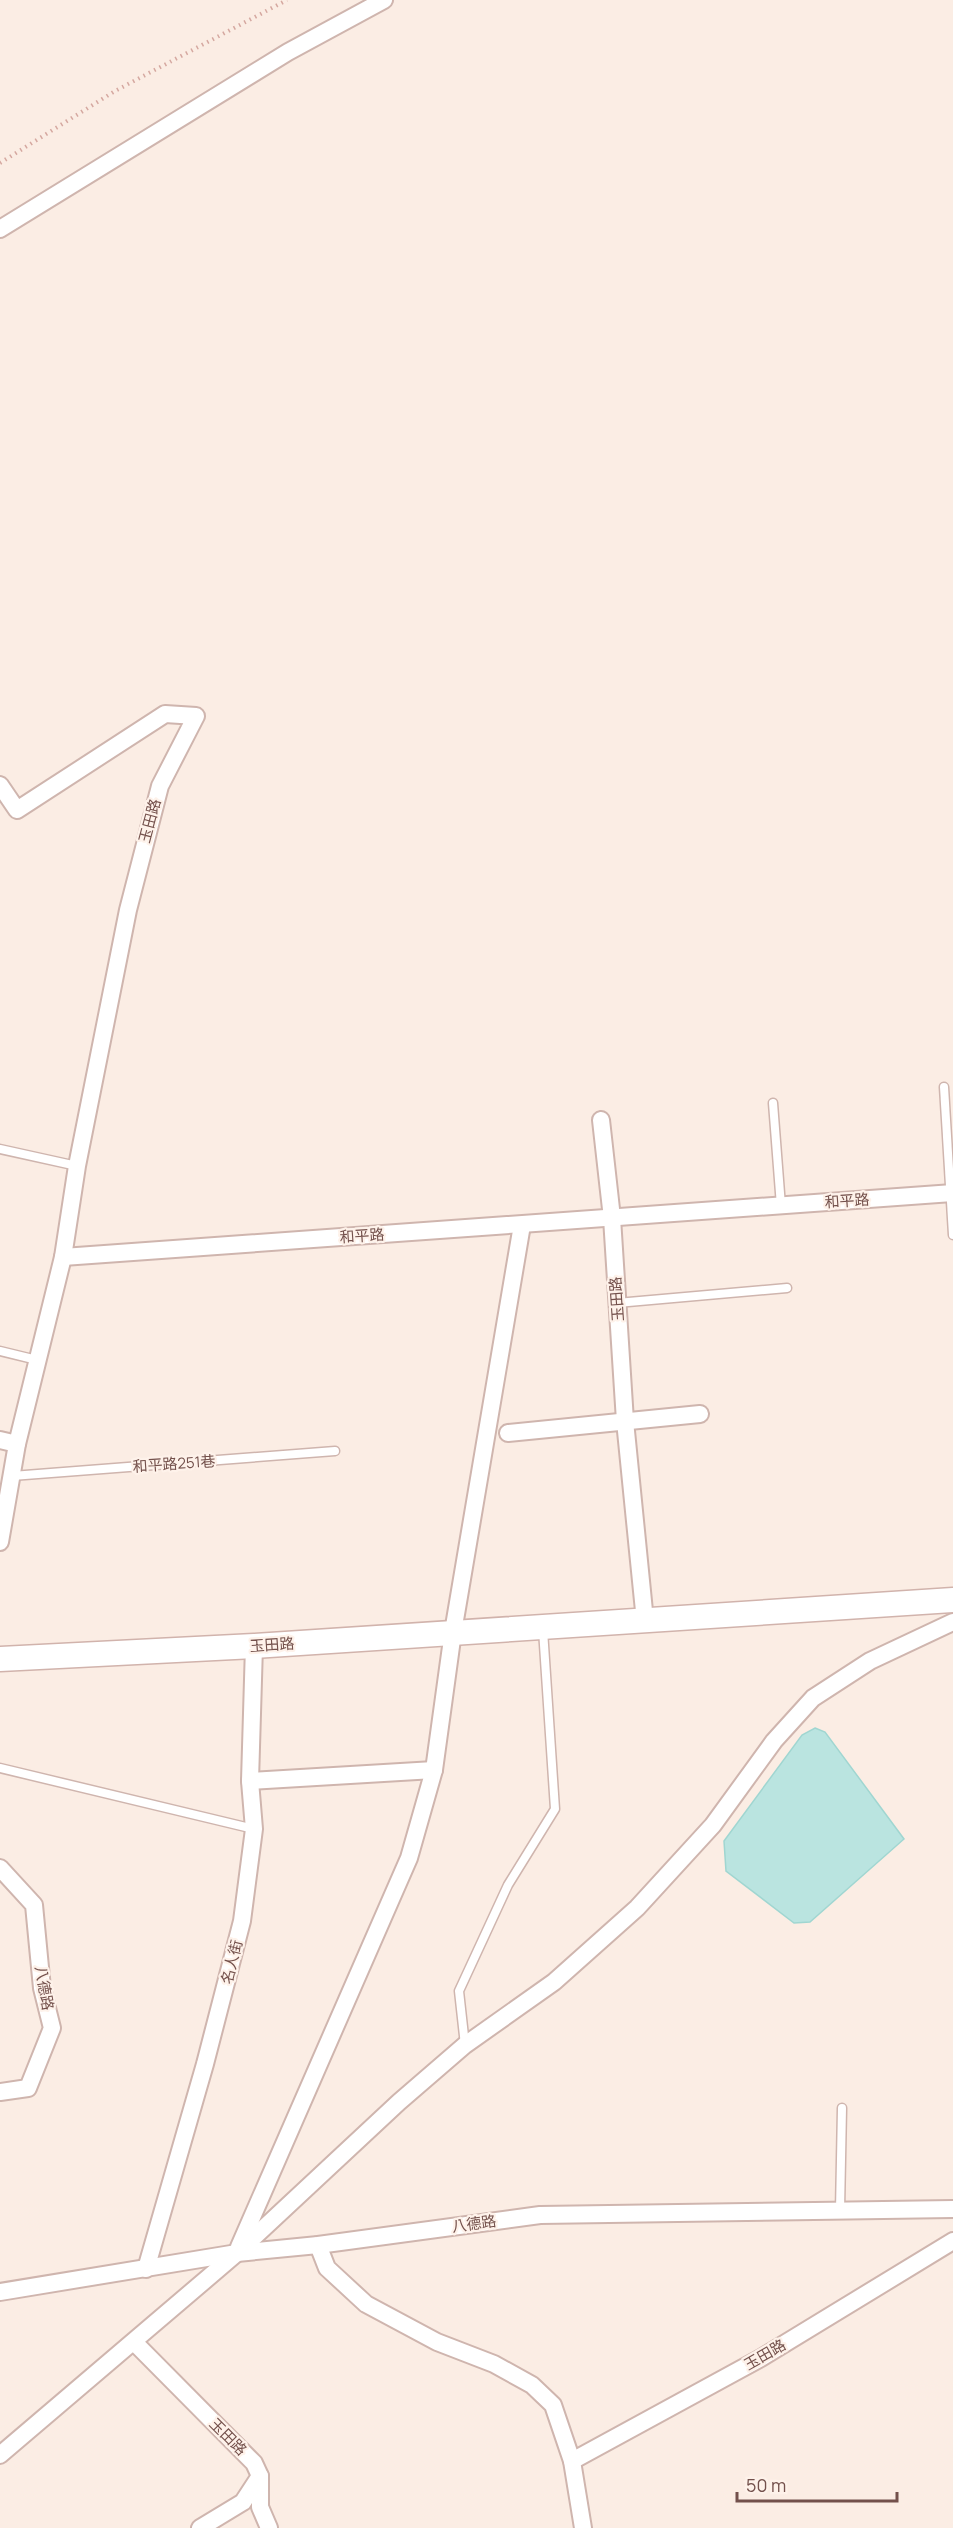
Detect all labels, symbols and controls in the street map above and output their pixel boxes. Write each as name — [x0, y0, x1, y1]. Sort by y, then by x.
street label: 玉田路 — [134, 796, 165, 845]
street label: 和平路 — [824, 1188, 870, 1213]
street label: 和平路 — [339, 1223, 385, 1248]
street label: 玉田路 — [604, 1276, 629, 1322]
street label: 和平路251巷 — [132, 1450, 216, 1477]
street label: 玉田路 — [249, 1632, 295, 1657]
street label: 名人街 — [216, 1937, 247, 1986]
street label: 八德路 — [30, 1964, 59, 2012]
street label: 八德路 — [450, 2210, 498, 2237]
street label: 玉田路 — [740, 2334, 789, 2375]
street label: 玉田路 — [205, 2413, 252, 2460]
scale bar — [737, 2465, 898, 2503]
text: 50 m — [746, 2473, 786, 2497]

